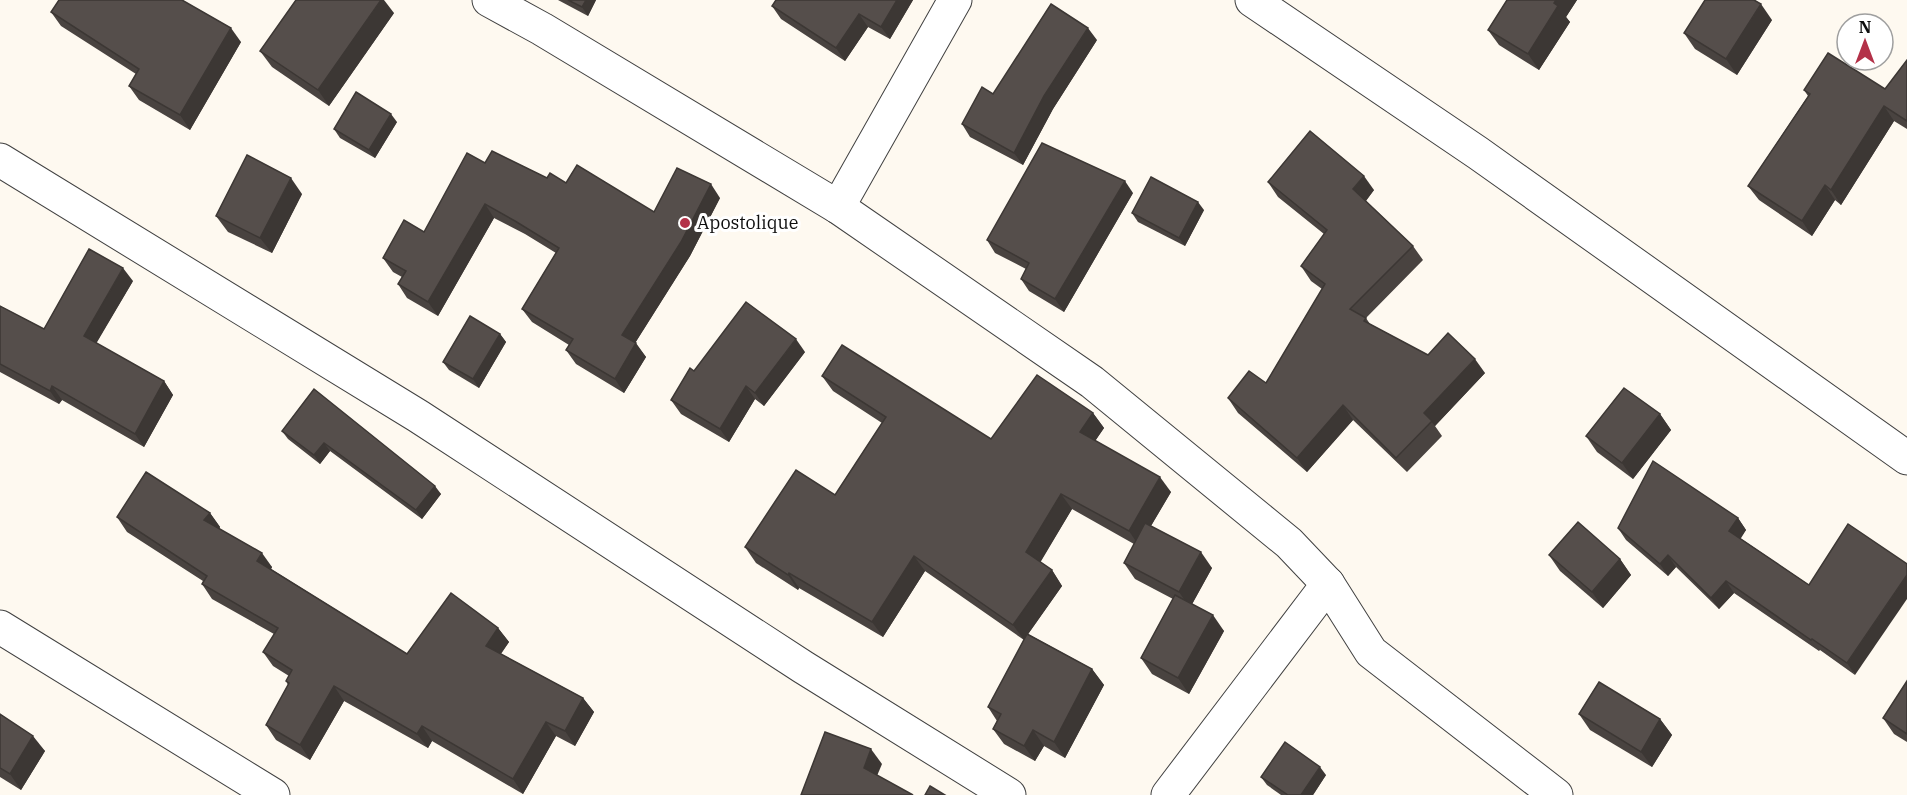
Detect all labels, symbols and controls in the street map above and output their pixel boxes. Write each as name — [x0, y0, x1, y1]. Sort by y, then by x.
north arrow — [1835, 12, 1895, 72]
text: N — [1859, 17, 1871, 37]
place label: Apostolique — [697, 211, 798, 234]
marker: Apostolique — [678, 216, 692, 230]

